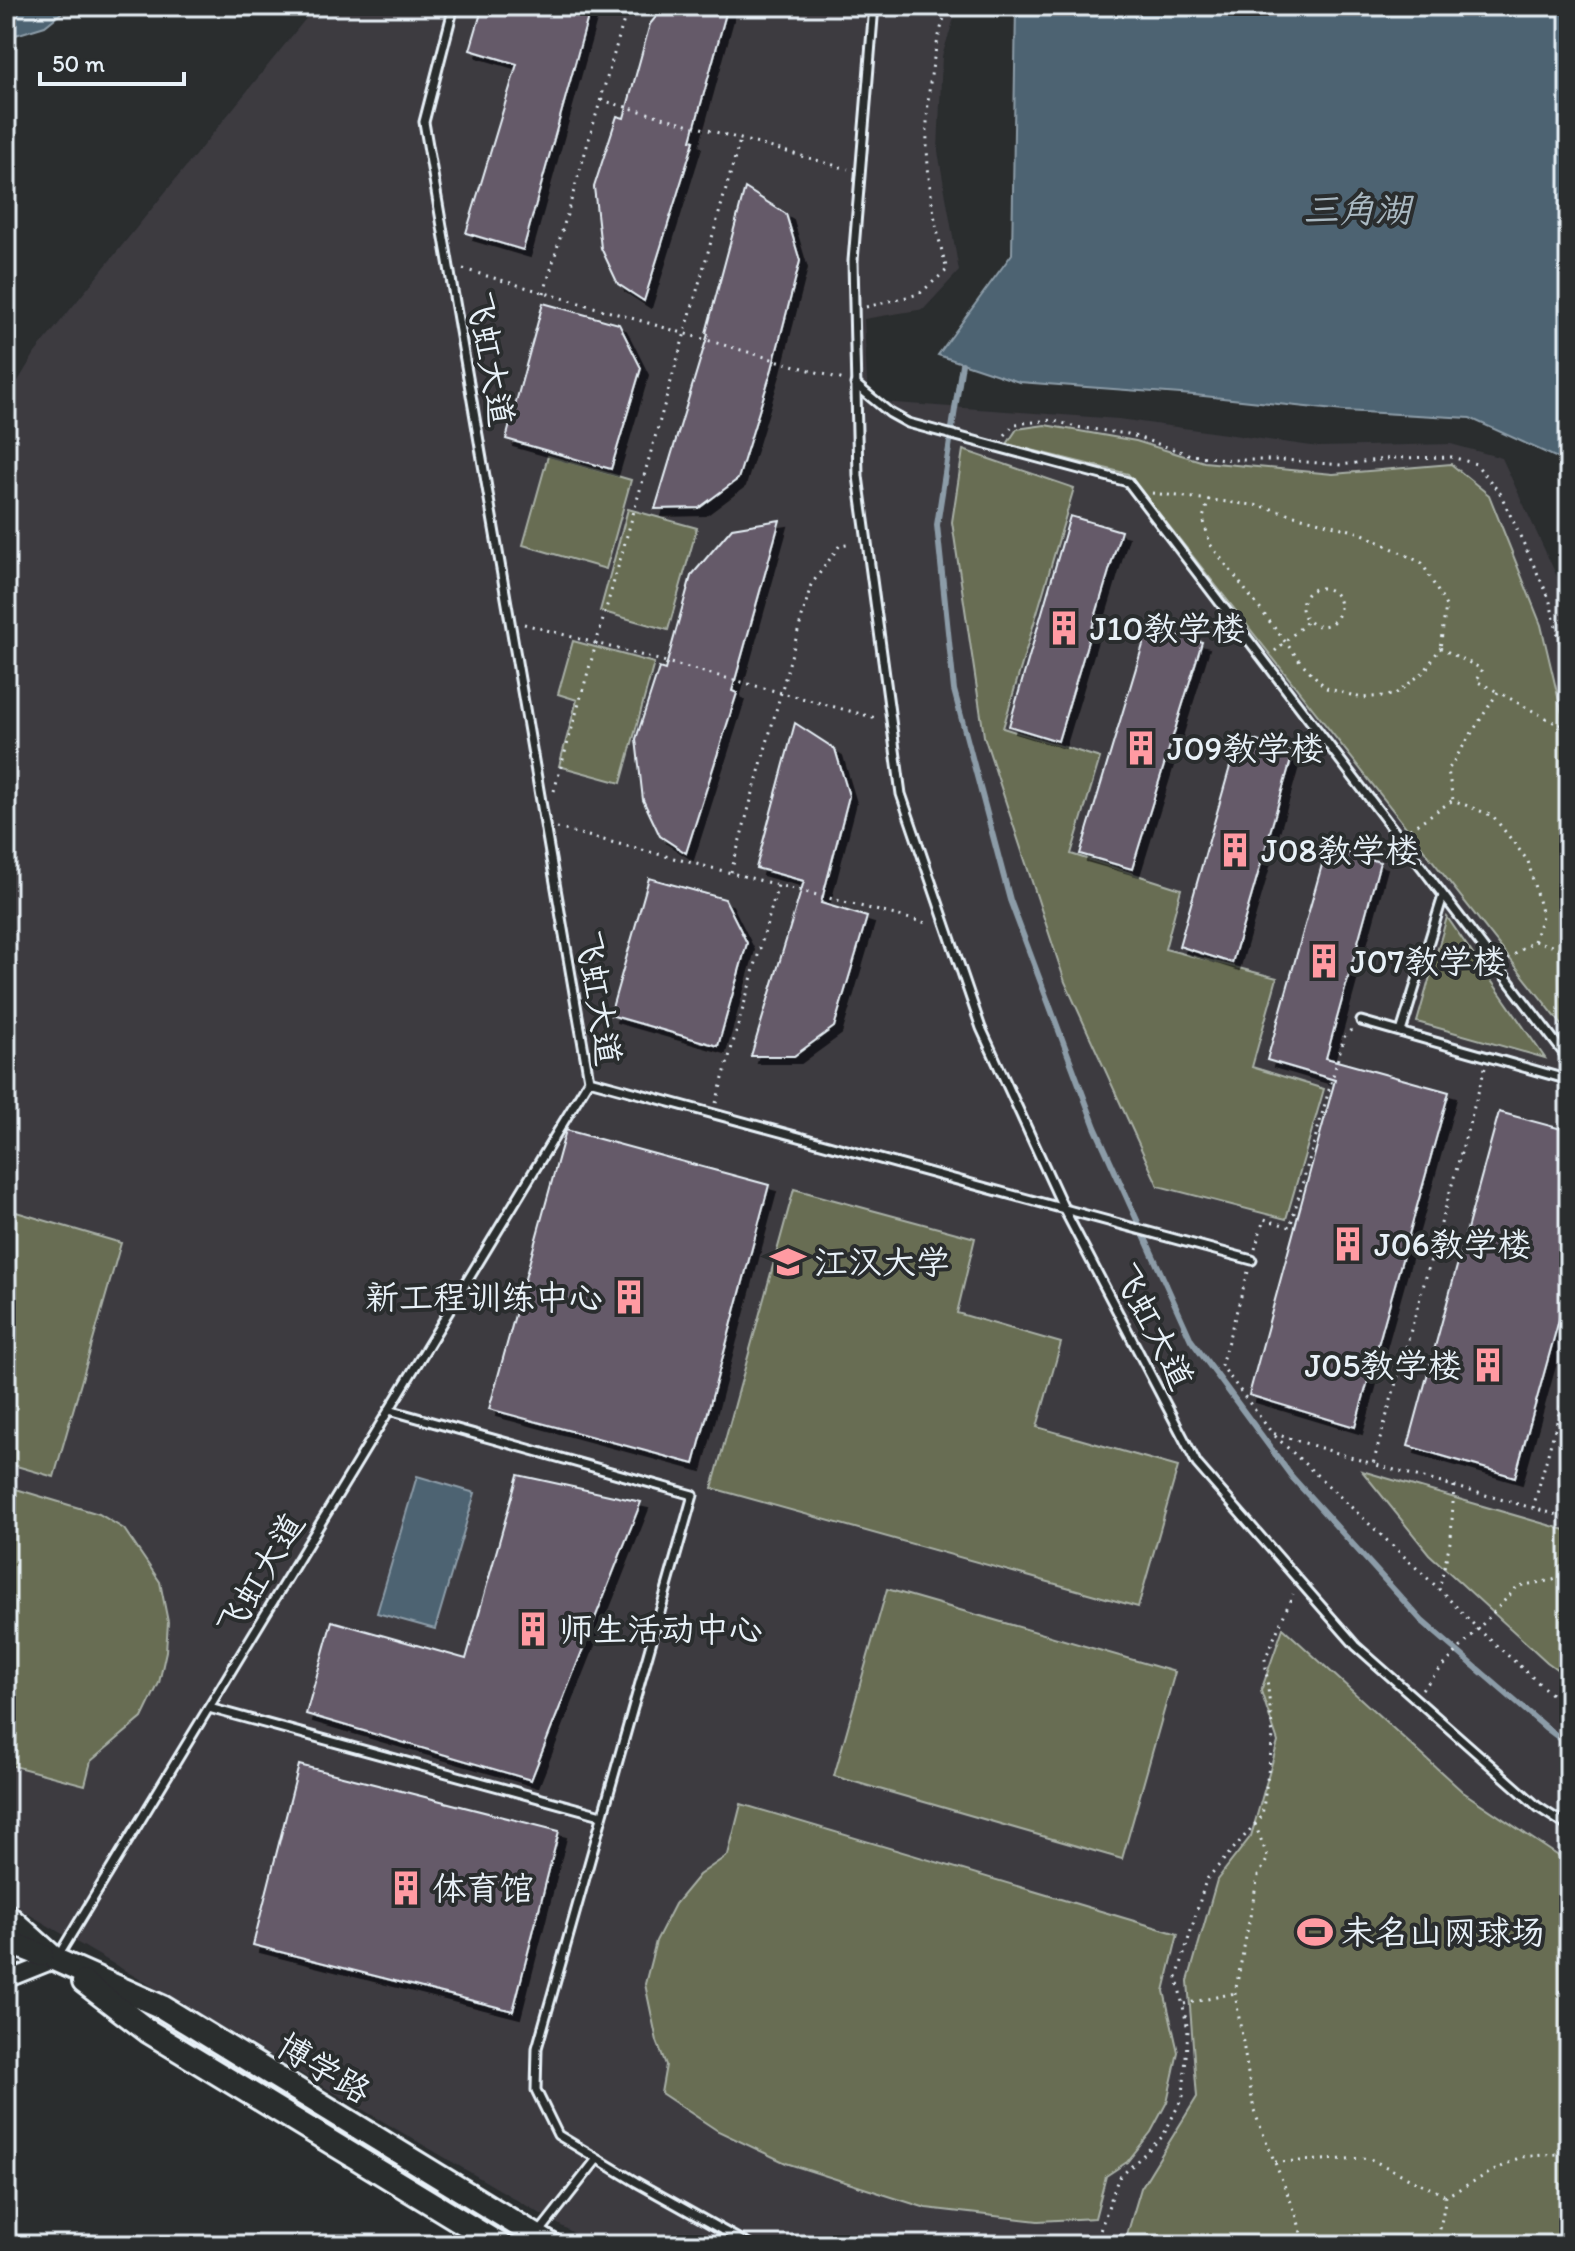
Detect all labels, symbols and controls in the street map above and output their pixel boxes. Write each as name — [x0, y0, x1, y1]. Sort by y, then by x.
scale bar — [40, 36, 184, 86]
text: 50 m — [52, 49, 105, 78]
water label: 三角湖 — [1303, 188, 1415, 231]
street label: 飞虹大道 — [459, 289, 523, 430]
place label: J10教学楼 — [1090, 608, 1245, 649]
building icon: J10教学楼 — [1045, 609, 1083, 647]
place label: J09教学楼 — [1167, 728, 1324, 769]
building icon: J09教学楼 — [1122, 729, 1160, 767]
place label: J08教学楼 — [1261, 830, 1419, 871]
building icon: J08教学楼 — [1216, 831, 1254, 869]
street label: 飞虹大道 — [568, 928, 629, 1068]
place label: J07教学楼 — [1350, 941, 1506, 982]
building icon: J07教学楼 — [1305, 942, 1343, 980]
place label: J06教学楼 — [1374, 1224, 1532, 1265]
building icon: J06教学楼 — [1329, 1225, 1367, 1263]
place label: 江汉大学 — [814, 1242, 950, 1283]
school or university icon: 江汉大学 — [769, 1243, 807, 1281]
street label: 飞虹大道 — [1104, 1256, 1203, 1396]
place label: 新工程训练中心 — [365, 1277, 603, 1318]
building icon: 新工程训练中心 — [610, 1278, 648, 1316]
place label: J05教学楼 — [1305, 1345, 1462, 1386]
building icon: J05教学楼 — [1469, 1346, 1507, 1384]
street label: 飞虹大道 — [208, 1505, 313, 1643]
place label: 师生活动中心 — [559, 1609, 763, 1650]
building icon: 师生活动中心 — [514, 1610, 552, 1648]
place label: 体育馆 — [432, 1868, 534, 1909]
building icon: 体育馆 — [387, 1869, 425, 1907]
place label: 未名山网球场 — [1341, 1912, 1545, 1953]
sports icon: 未名山网球场 — [1296, 1913, 1334, 1951]
street label: 博学路 — [269, 2025, 378, 2112]

